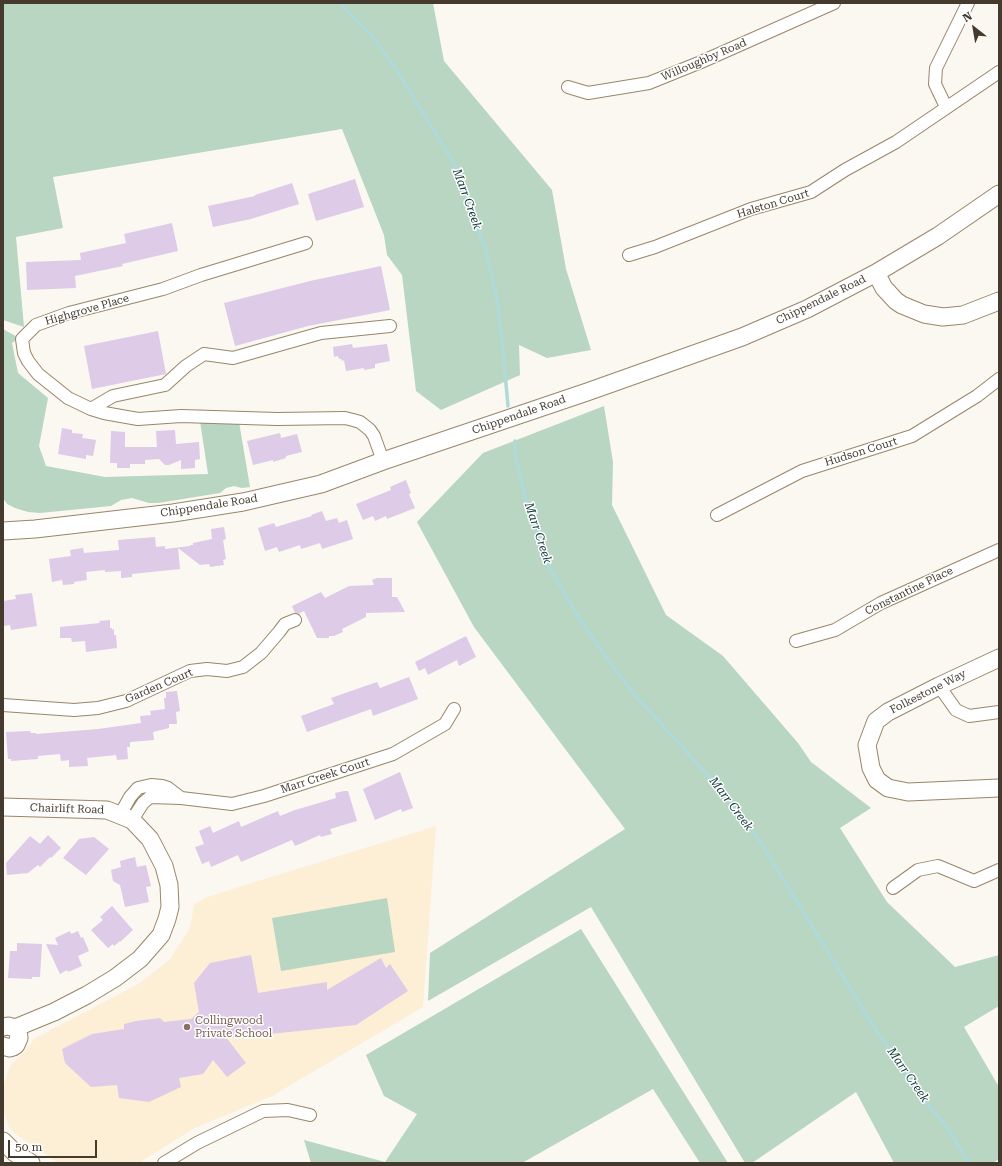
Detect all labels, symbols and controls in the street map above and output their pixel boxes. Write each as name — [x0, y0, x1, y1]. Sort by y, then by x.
north arrow — [954, 8, 994, 48]
text: N — [961, 10, 975, 25]
street label: Willoughby Road — [659, 36, 749, 84]
water label: Marr Creek — [449, 167, 485, 231]
street label: Halston Court — [735, 187, 811, 221]
street label: Chippendale Road — [774, 273, 868, 327]
street label: Highgrove Place — [44, 292, 130, 328]
street label: Chippendale Road — [470, 393, 568, 437]
street label: Hudson Court — [823, 435, 899, 469]
street label: Chippendale Road — [159, 492, 259, 520]
water label: Marr Creek — [521, 501, 555, 565]
street label: Constantine Place — [863, 564, 955, 618]
street label: Garden Court — [123, 666, 195, 706]
street label: Folkestone Way — [888, 667, 968, 717]
street label: Marr Creek Court — [279, 755, 371, 797]
water label: Marr Creek — [706, 774, 756, 834]
street label: Chairlift Road — [30, 801, 104, 817]
place label: Collingwood Private School — [195, 1014, 272, 1040]
marker: Collingwood Private School — [182, 1022, 192, 1032]
water label: Marr Creek — [884, 1045, 932, 1105]
scale bar — [10, 1132, 99, 1158]
text: 50 m — [15, 1140, 42, 1154]

